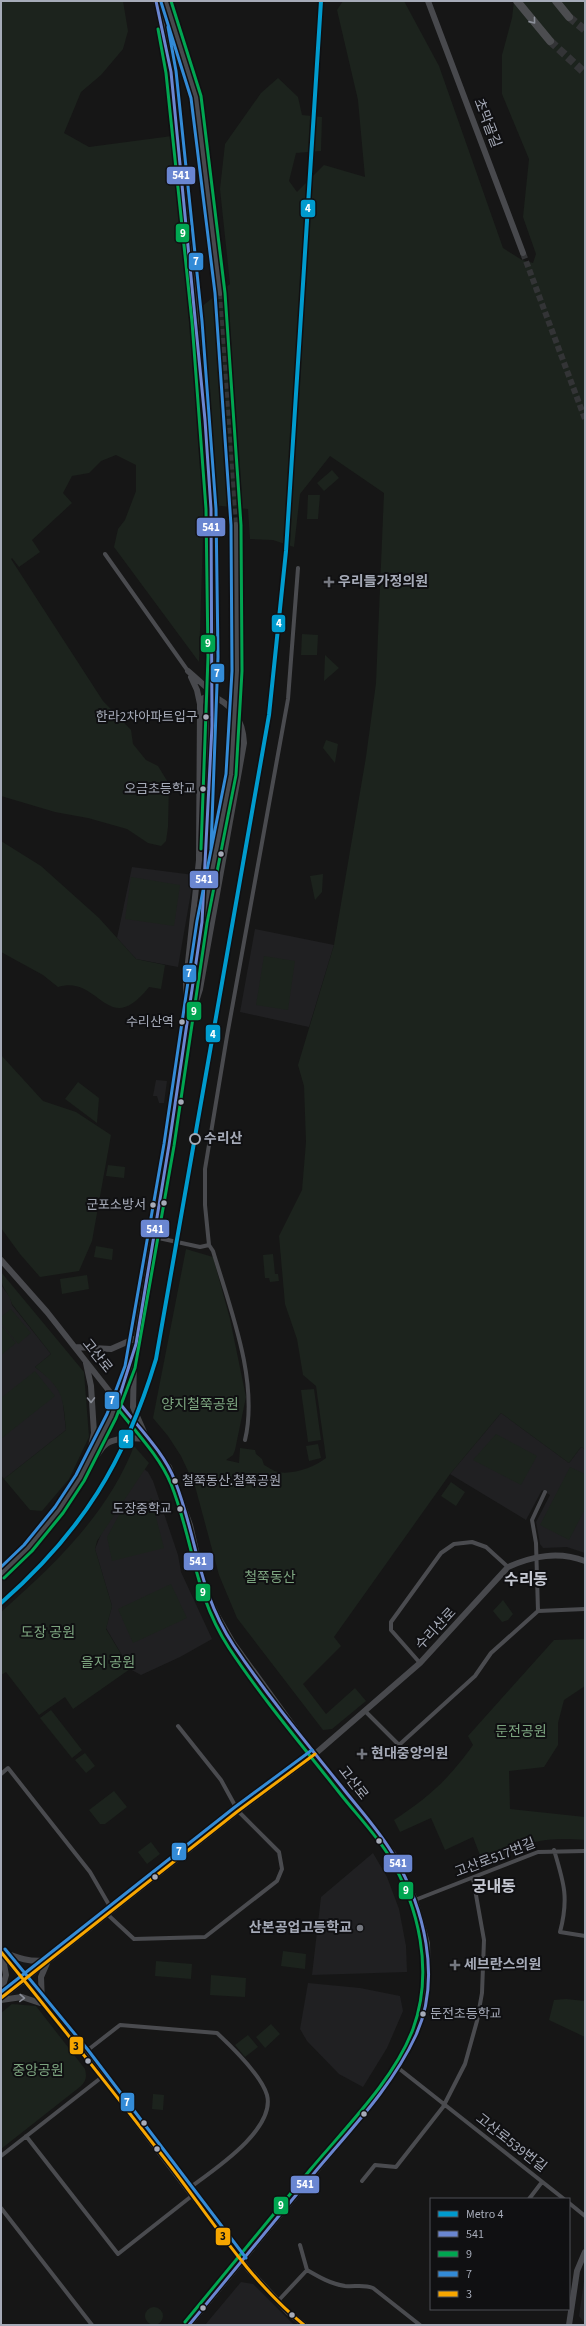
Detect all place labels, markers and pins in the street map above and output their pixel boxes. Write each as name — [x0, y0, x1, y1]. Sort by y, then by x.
place label: 우리들가정의원 — [338, 572, 428, 592]
marker: 우리들가정의원 — [323, 576, 335, 588]
place label: 한라2차아파트입구 — [96, 708, 198, 726]
marker: 한라2차아파트입구 — [201, 712, 211, 722]
place label: 오금초등학교 — [124, 780, 196, 798]
marker: 오금초등학교 — [198, 784, 208, 794]
unlabelled marker — [216, 849, 226, 859]
place label: 수리산역 — [126, 1013, 174, 1031]
marker: 수리산역 — [177, 1017, 187, 1027]
unlabelled marker — [176, 1097, 186, 1107]
place label: 수리산 — [204, 1129, 243, 1149]
marker: 수리산 — [189, 1133, 201, 1145]
place label: 군포소방서 — [86, 1196, 146, 1214]
unlabelled marker — [159, 1198, 169, 1208]
marker: 군포소방서 — [148, 1200, 158, 1210]
place label: 철쭉동산.철쭉공원 — [182, 1472, 281, 1490]
marker: 철쭉동산.철쭉공원 — [170, 1476, 180, 1486]
place label: 도장중학교 — [112, 1500, 172, 1518]
marker: 도장중학교 — [175, 1504, 185, 1514]
place label: 현대중앙의원 — [371, 1744, 448, 1764]
marker: 현대중앙의원 — [356, 1748, 368, 1760]
unlabelled marker — [374, 1836, 384, 1846]
unlabelled marker — [150, 1872, 160, 1882]
place label: 산본공업고등학교 — [249, 1918, 352, 1938]
marker: 산본공업고등학교 — [355, 1923, 365, 1933]
place label: 세브란스의원 — [464, 1955, 541, 1975]
marker: 세브란스의원 — [449, 1959, 461, 1971]
place label: 둔전초등학교 — [430, 2005, 502, 2023]
marker: 둔전초등학교 — [418, 2009, 428, 2019]
unlabelled marker — [83, 2056, 93, 2066]
unlabelled marker — [359, 2109, 369, 2119]
unlabelled marker — [139, 2118, 149, 2128]
unlabelled marker — [152, 2144, 162, 2154]
unlabelled marker — [198, 2303, 208, 2313]
unlabelled marker — [287, 2310, 297, 2320]

